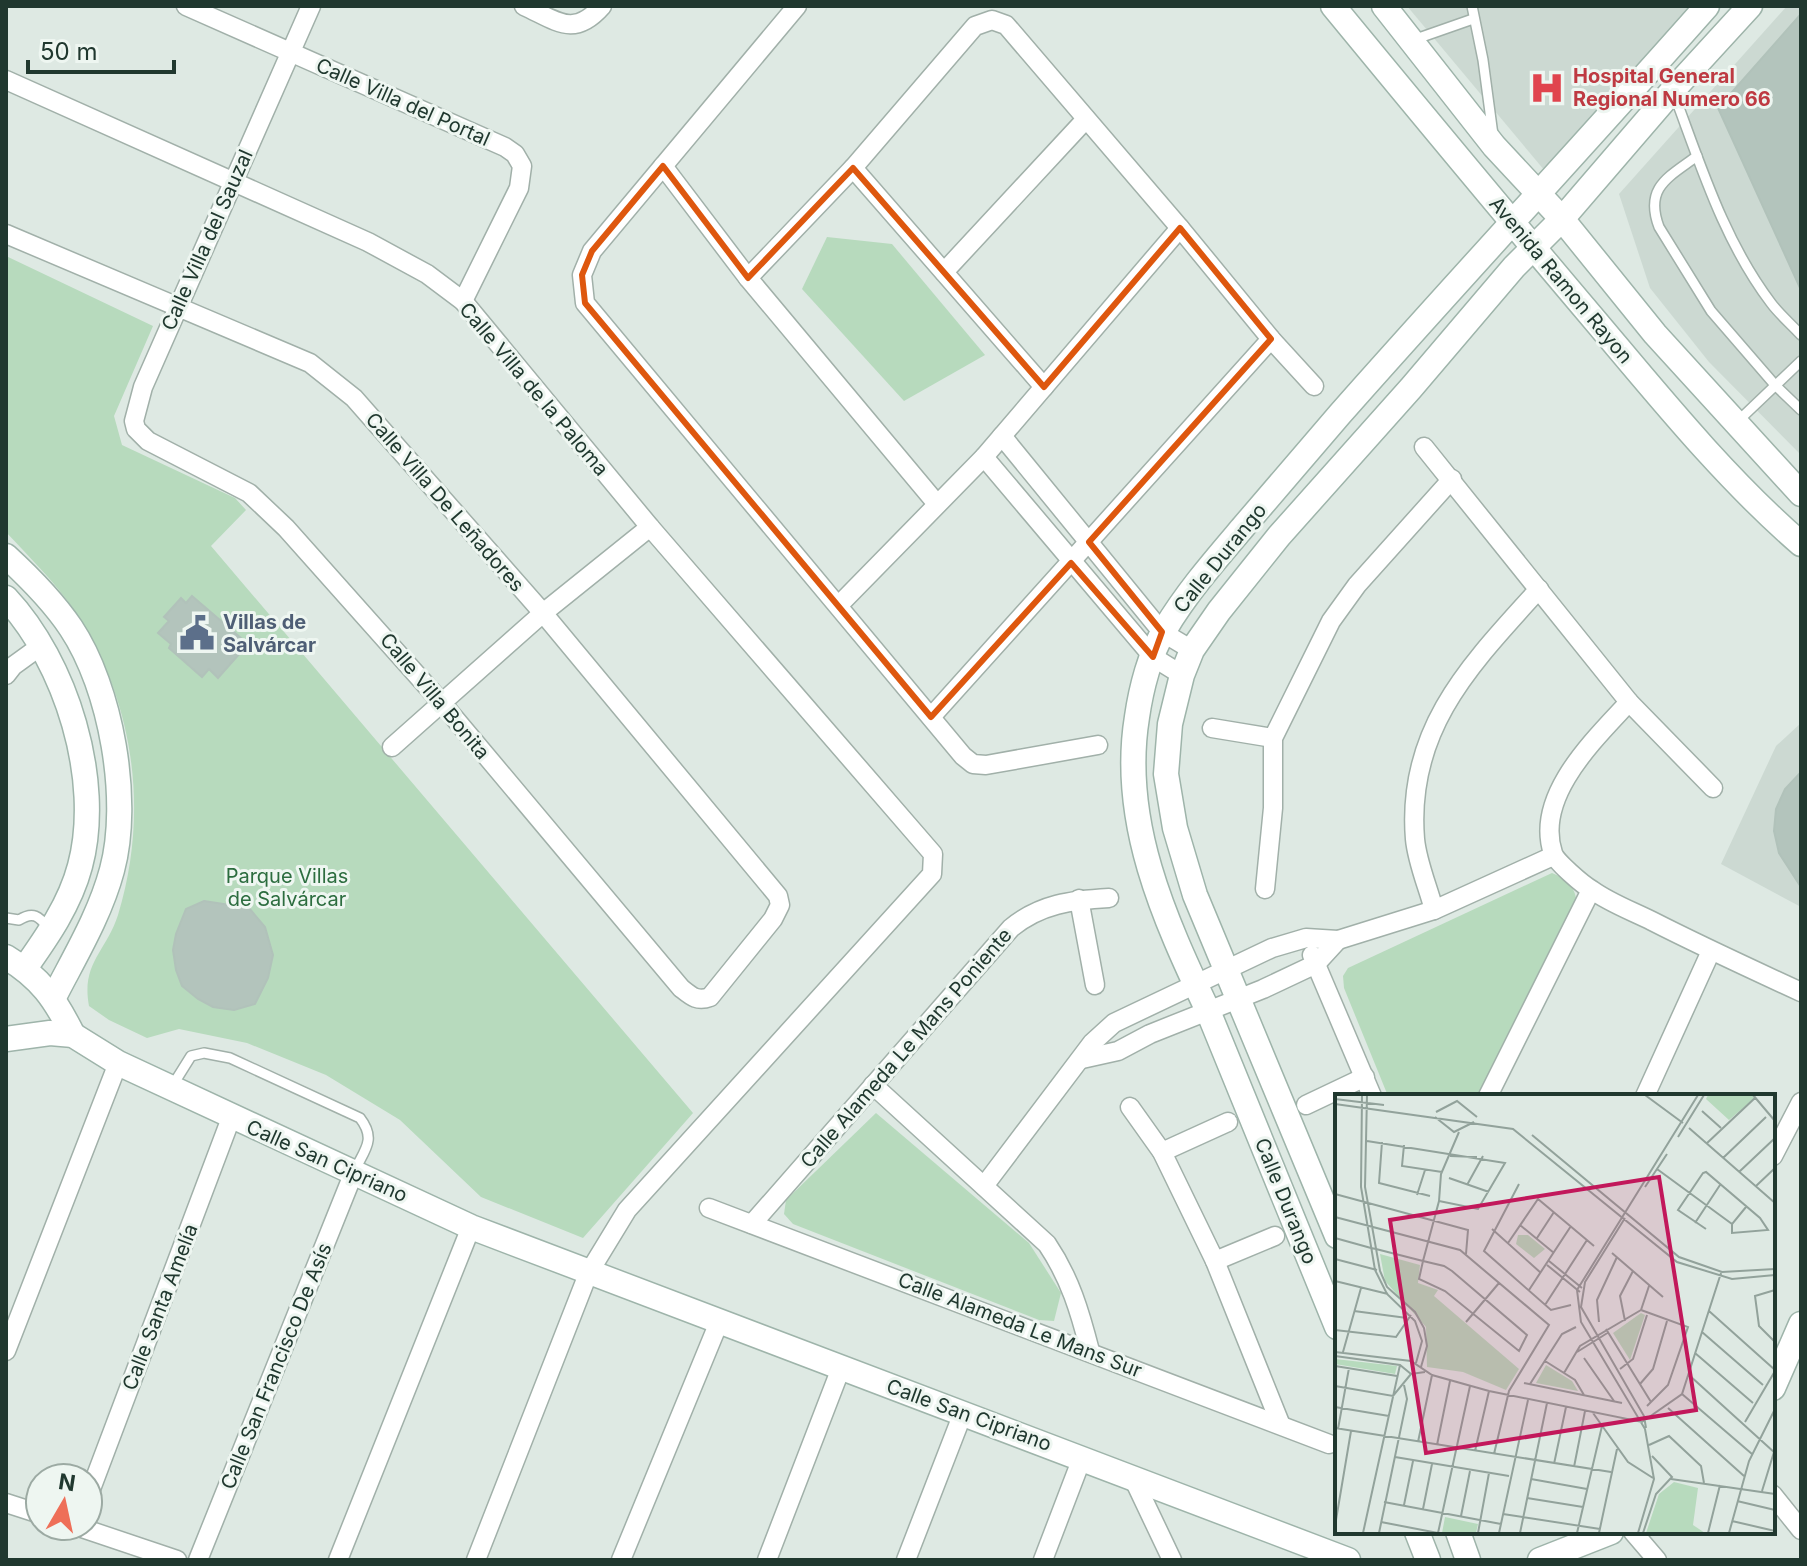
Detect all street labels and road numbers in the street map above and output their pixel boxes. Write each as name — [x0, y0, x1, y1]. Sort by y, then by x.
street label: Calle Villa del Portal — [312, 53, 494, 151]
street label: Calle Villa del Sauzal — [156, 146, 258, 334]
street label: Avenida Ramon Rayon — [1484, 192, 1638, 368]
street label: Calle Villa de la Paloma — [454, 297, 614, 481]
street label: Calle Villa De Leñadores — [361, 408, 529, 596]
street label: Calle Durango — [1169, 498, 1271, 618]
street label: Calle Villa Bonita — [375, 628, 495, 764]
street label: Calle Alameda Le Mans Poniente — [795, 923, 1017, 1173]
street label: Calle San Cipriano — [243, 1115, 411, 1207]
street label: Calle Durango — [1250, 1134, 1322, 1268]
street label: Calle Santa Amelía — [117, 1221, 203, 1393]
street label: Calle San Francisco De Asís — [216, 1239, 336, 1493]
street label: Calle Alameda Le Mans Sur — [895, 1267, 1146, 1383]
street label: Calle San Cipriano — [883, 1374, 1055, 1456]

